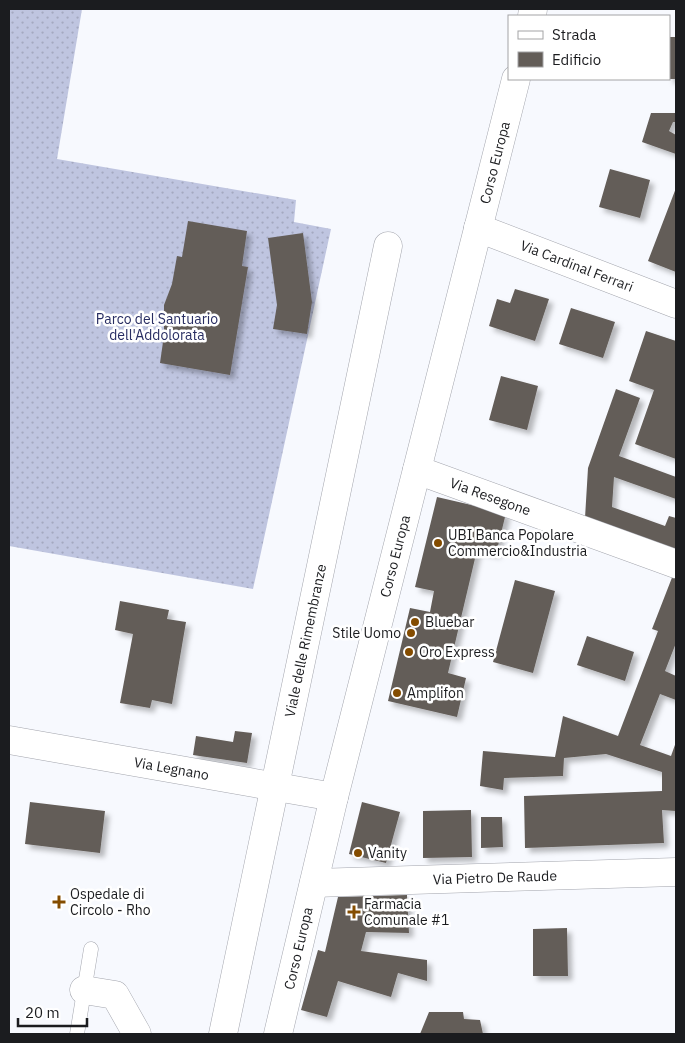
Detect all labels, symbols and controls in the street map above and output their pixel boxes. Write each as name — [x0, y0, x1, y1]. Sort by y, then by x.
legend — [508, 15, 670, 80]
text: Strada — [552, 25, 596, 44]
text: Edificio — [552, 50, 601, 69]
street label: Corso Europa — [476, 119, 514, 206]
street label: Via Cardinal Ferrari — [518, 236, 636, 296]
park label: Parco del Santuario dell'Addolorata — [96, 310, 218, 344]
street label: Via Resegone — [447, 474, 533, 520]
street label: Corso Europa — [376, 513, 414, 599]
place label: UBI Banca Popolare Commercio&Industria — [448, 526, 588, 560]
marker: UBI Banca Popolare Commercio&Industria — [432, 537, 444, 549]
street label: Viale delle Rimembranze — [281, 562, 330, 719]
place label: Bluebar — [425, 613, 474, 631]
marker: Bluebar — [409, 616, 421, 628]
place label: Stile Uomo — [332, 624, 401, 642]
marker: Stile Uomo — [405, 627, 417, 639]
place label: Oro Express — [419, 643, 495, 661]
marker: Oro Express — [403, 646, 415, 658]
place label: Amplifon — [407, 684, 464, 702]
marker: Amplifon — [391, 687, 403, 699]
street label: Via Legnano — [133, 753, 211, 784]
place label: Vanity — [368, 844, 407, 862]
marker: Vanity — [352, 847, 364, 859]
street label: Via Pietro De Raude — [433, 867, 558, 888]
place label: Ospedale di Circolo - Rho — [70, 885, 151, 919]
marker: Ospedale di Circolo - Rho — [52, 895, 66, 909]
place label: Farmacia Comunale #1 — [364, 895, 449, 929]
street label: Corso Europa — [280, 905, 317, 991]
marker: Farmacia Comunale #1 — [348, 906, 360, 918]
scale bar — [18, 996, 86, 1028]
text: 20 m — [25, 1003, 60, 1022]

